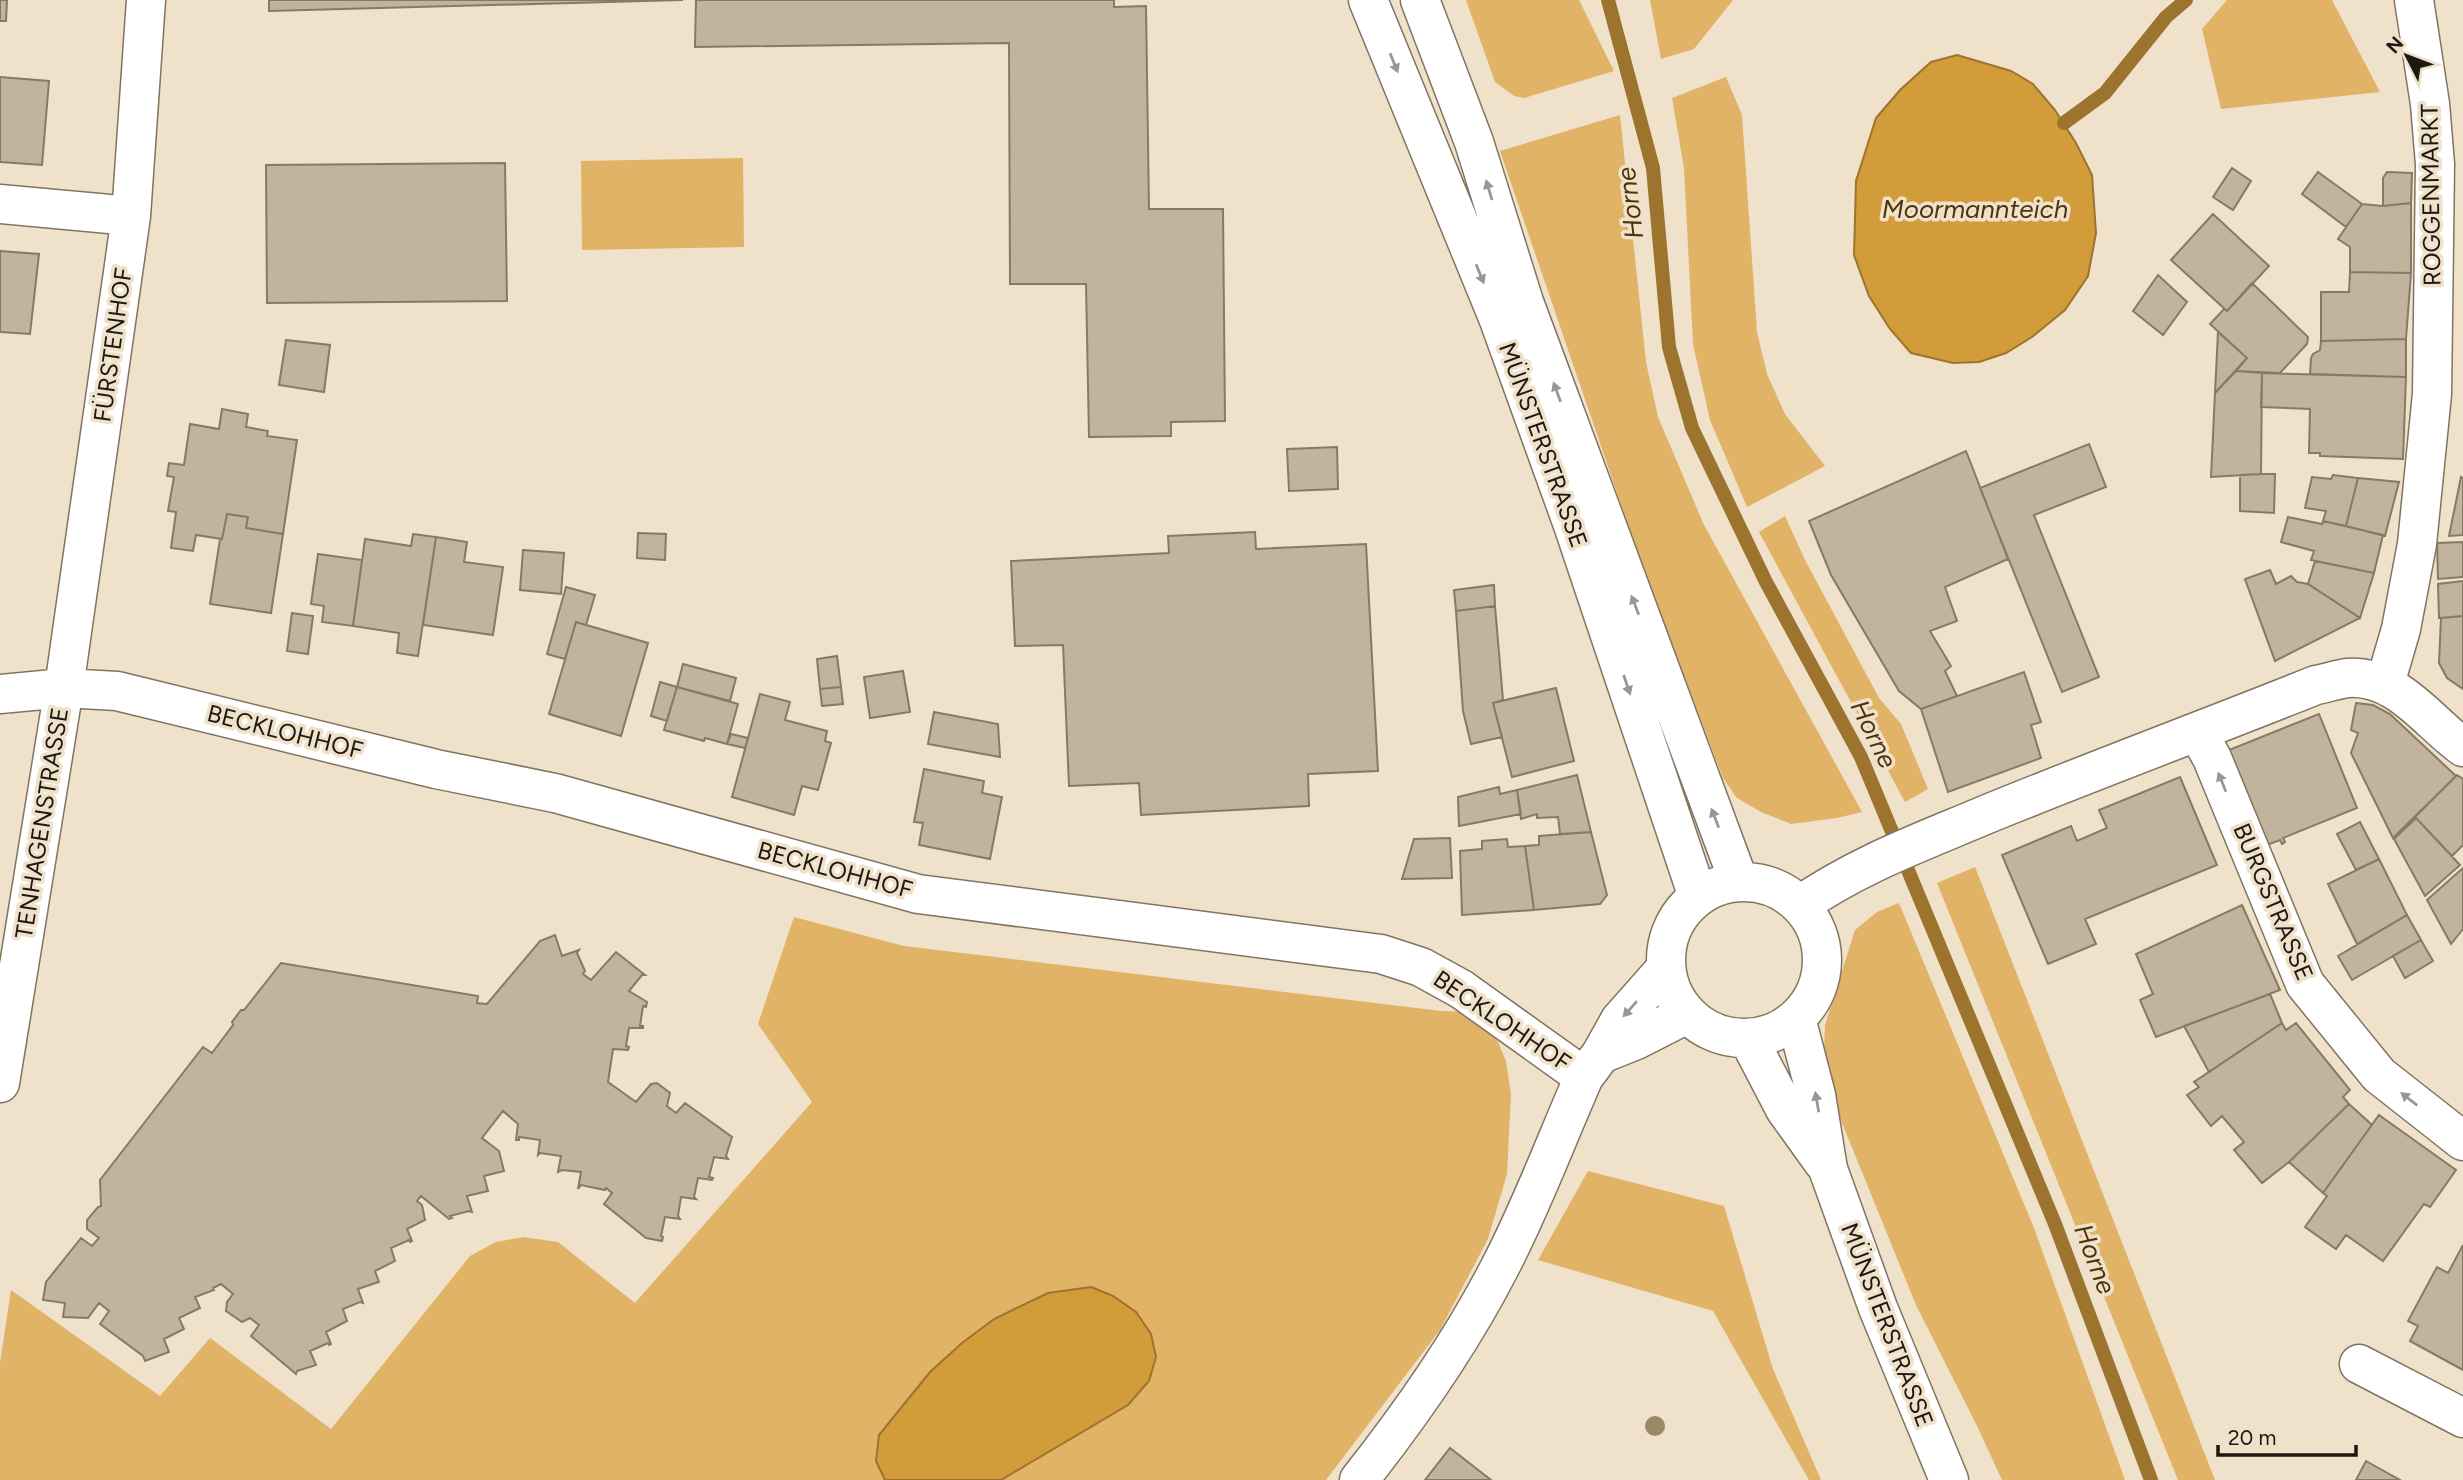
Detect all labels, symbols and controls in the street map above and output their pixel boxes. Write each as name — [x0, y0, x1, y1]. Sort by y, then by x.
north arrow — [2372, 21, 2442, 91]
text: N — [2381, 32, 2408, 58]
one-way arrow — [1388, 53, 1399, 74]
street label: ROGGENMARKT — [2414, 104, 2447, 286]
water label: Horne — [1610, 165, 1650, 241]
one-way arrow — [1483, 179, 1494, 200]
water label: Moormannteich — [1882, 193, 2068, 225]
one-way arrow — [1474, 263, 1485, 284]
street label: FÜRSTENHOF — [87, 266, 138, 424]
street label: MÜNSTERSTRASSE — [1493, 338, 1594, 551]
one-way arrow — [1551, 381, 1562, 402]
one-way arrow — [1630, 595, 1641, 616]
one-way arrow — [1622, 674, 1633, 695]
water label: Horne — [1844, 695, 1904, 773]
street label: BECKLOHHOF — [204, 698, 366, 765]
street label: TENHAGENSTRASSE — [9, 705, 74, 941]
one-way arrow — [2216, 771, 2227, 792]
one-way arrow — [1710, 808, 1721, 829]
street label: BURGSTRASSE — [2227, 819, 2320, 985]
street label: BECKLOHHOF — [754, 835, 916, 904]
street label: BECKLOHHOF — [1428, 964, 1576, 1077]
one-way arrow — [1622, 1000, 1638, 1018]
one-way arrow — [1811, 1091, 1822, 1113]
one-way arrow — [2401, 1091, 2419, 1106]
street label: MÜNSTERSTRASSE — [1835, 1219, 1940, 1431]
water label: Horne — [2067, 1220, 2123, 1298]
scale bar — [2218, 1414, 2356, 1458]
text: 20 m — [2228, 1425, 2276, 1450]

